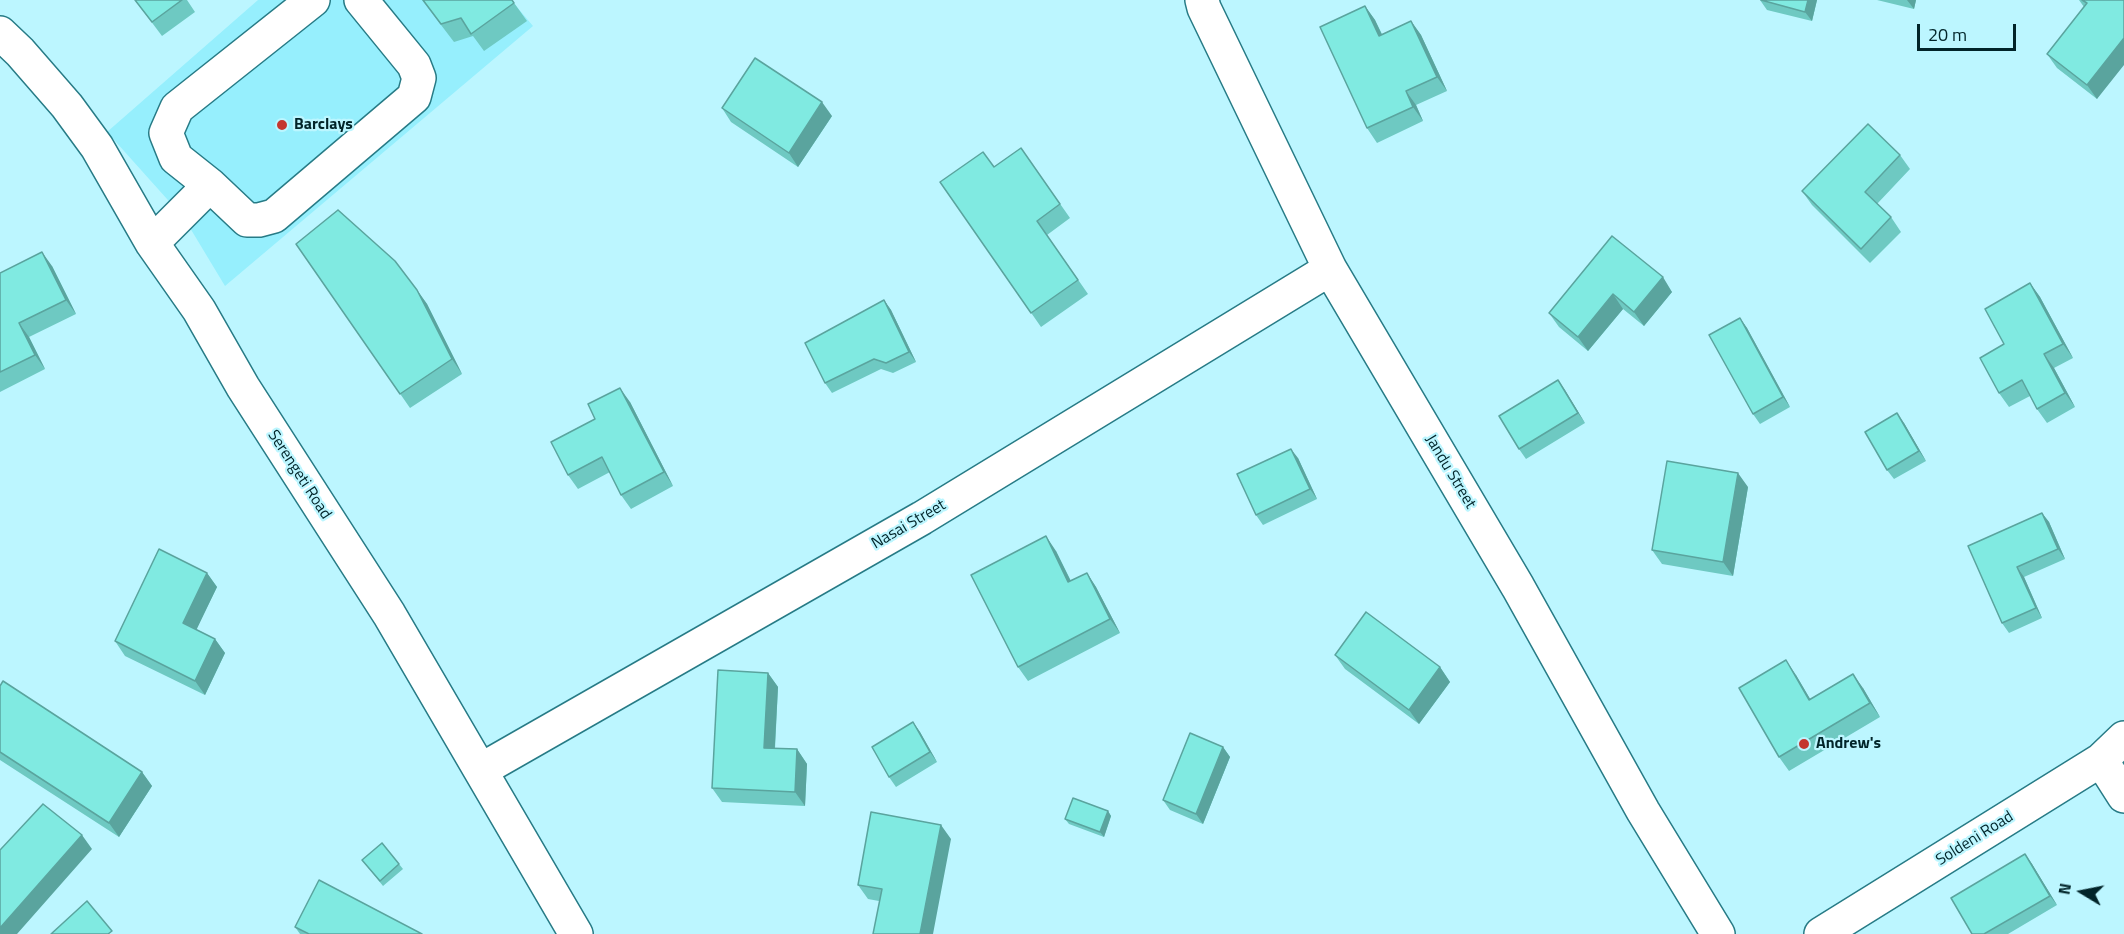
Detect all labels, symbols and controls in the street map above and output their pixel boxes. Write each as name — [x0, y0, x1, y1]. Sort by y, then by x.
scale bar — [1920, 12, 2019, 50]
text: 20 m — [1928, 21, 1967, 48]
place label: Barclays — [294, 115, 353, 135]
marker: Barclays — [275, 118, 289, 132]
street label: Serengeti Road — [263, 427, 335, 523]
street label: Jandu Street — [1420, 432, 1480, 512]
street label: Nasai Street — [868, 496, 950, 554]
place label: Andrew's — [1816, 734, 1881, 754]
marker: Andrew's — [1797, 737, 1811, 751]
street label: Soldeni Road — [1933, 808, 2017, 870]
north arrow — [2052, 862, 2112, 922]
text: N — [2051, 881, 2077, 896]

